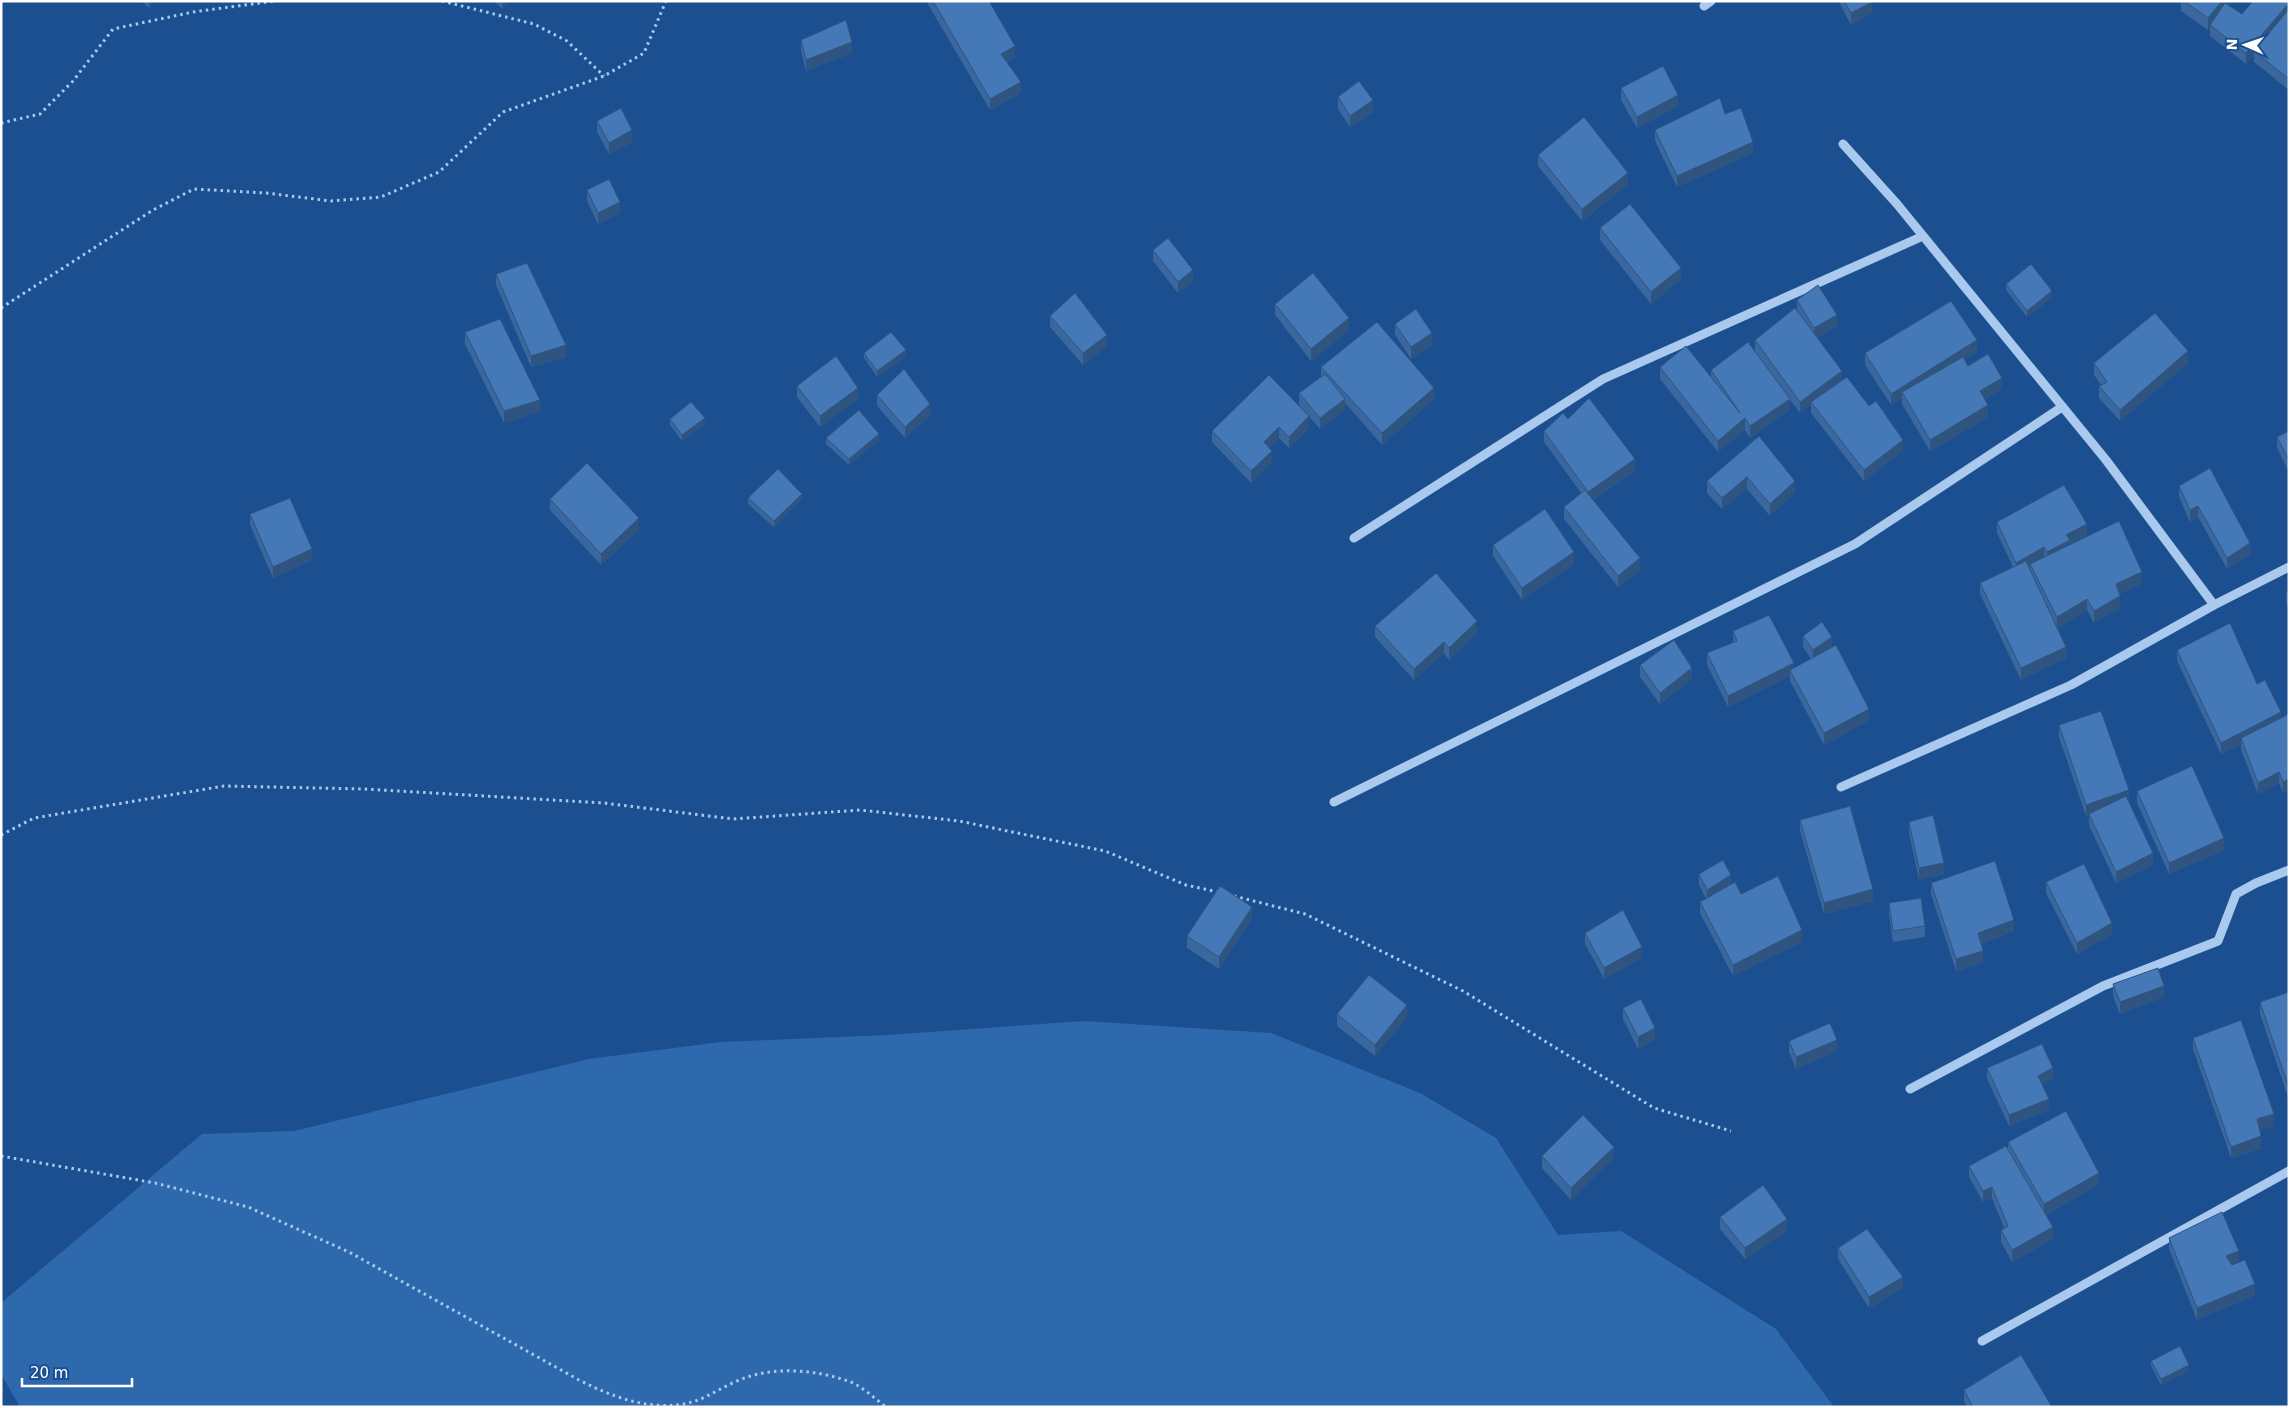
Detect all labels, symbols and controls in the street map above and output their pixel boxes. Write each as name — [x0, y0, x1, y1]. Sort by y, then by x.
north arrow — [2220, 20, 2270, 70]
text: N — [2224, 38, 2240, 51]
scale bar — [22, 1356, 132, 1388]
text: 20 m — [30, 1364, 68, 1382]

